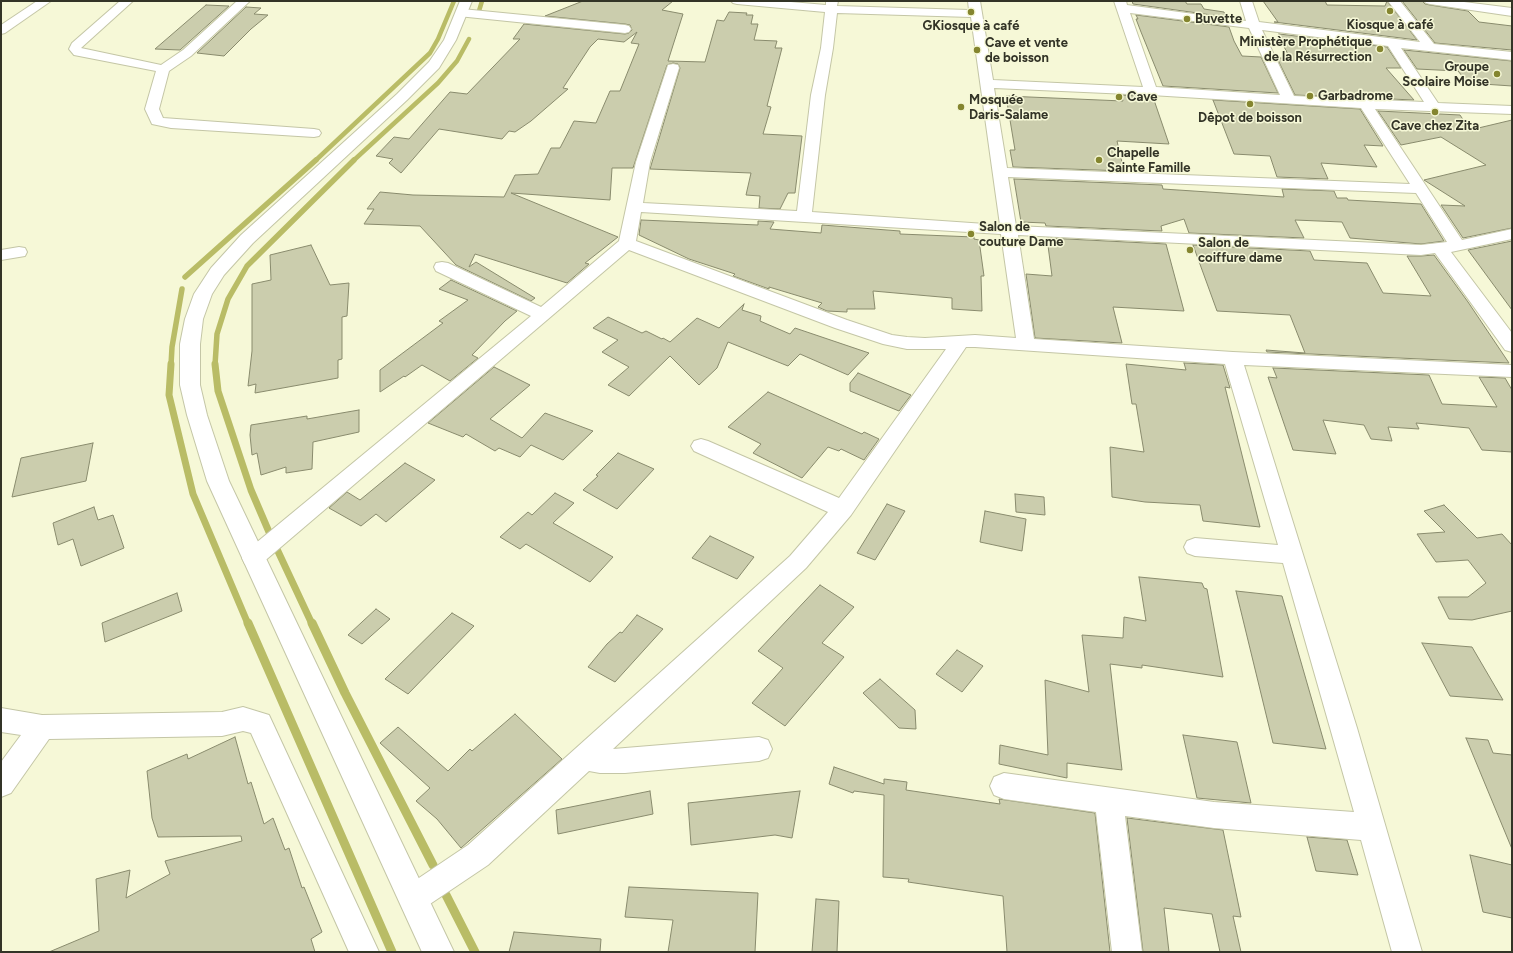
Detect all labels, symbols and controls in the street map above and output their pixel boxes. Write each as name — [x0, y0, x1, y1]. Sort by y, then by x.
marker: Kiosque à café — [1385, 6, 1395, 16]
marker: GKiosque à café — [966, 7, 976, 17]
place label: Buvette — [1195, 11, 1242, 27]
marker: Buvette — [1182, 14, 1192, 24]
place label: Kiosque à café — [1346, 17, 1434, 33]
place label: GKiosque à café — [923, 18, 1019, 34]
place label: Ministère Prophétique de la Résurrection — [1239, 34, 1372, 65]
place label: Cave et vente de boisson — [985, 35, 1068, 66]
marker: Ministère Prophétique de la Résurrection — [1375, 44, 1385, 54]
marker: Cave et vente de boisson — [972, 45, 982, 55]
place label: Groupe Scolaire Moise — [1402, 59, 1489, 90]
marker: Groupe Scolaire Moise — [1492, 69, 1502, 79]
place label: Garbadrome — [1318, 88, 1393, 104]
place label: Cave — [1127, 89, 1157, 105]
marker: Garbadrome — [1305, 91, 1315, 101]
place label: Mosquée Daris-Salame — [969, 92, 1048, 123]
marker: Cave — [1114, 92, 1124, 102]
marker: Dêpot de boisson — [1245, 99, 1255, 109]
marker: Mosquée Daris-Salame — [956, 102, 966, 112]
marker: Cave chez Zita — [1430, 107, 1440, 117]
place label: Dêpot de boisson — [1198, 110, 1302, 126]
place label: Cave chez Zita — [1391, 118, 1479, 134]
place label: Chapelle Sainte Famille — [1107, 145, 1190, 176]
marker: Chapelle Sainte Famille — [1094, 155, 1104, 165]
place label: Salon de couture Dame — [979, 219, 1063, 250]
marker: Salon de couture Dame — [966, 229, 976, 239]
place label: Salon de coiffure dame — [1198, 235, 1282, 266]
marker: Salon de coiffure dame — [1185, 245, 1195, 255]

